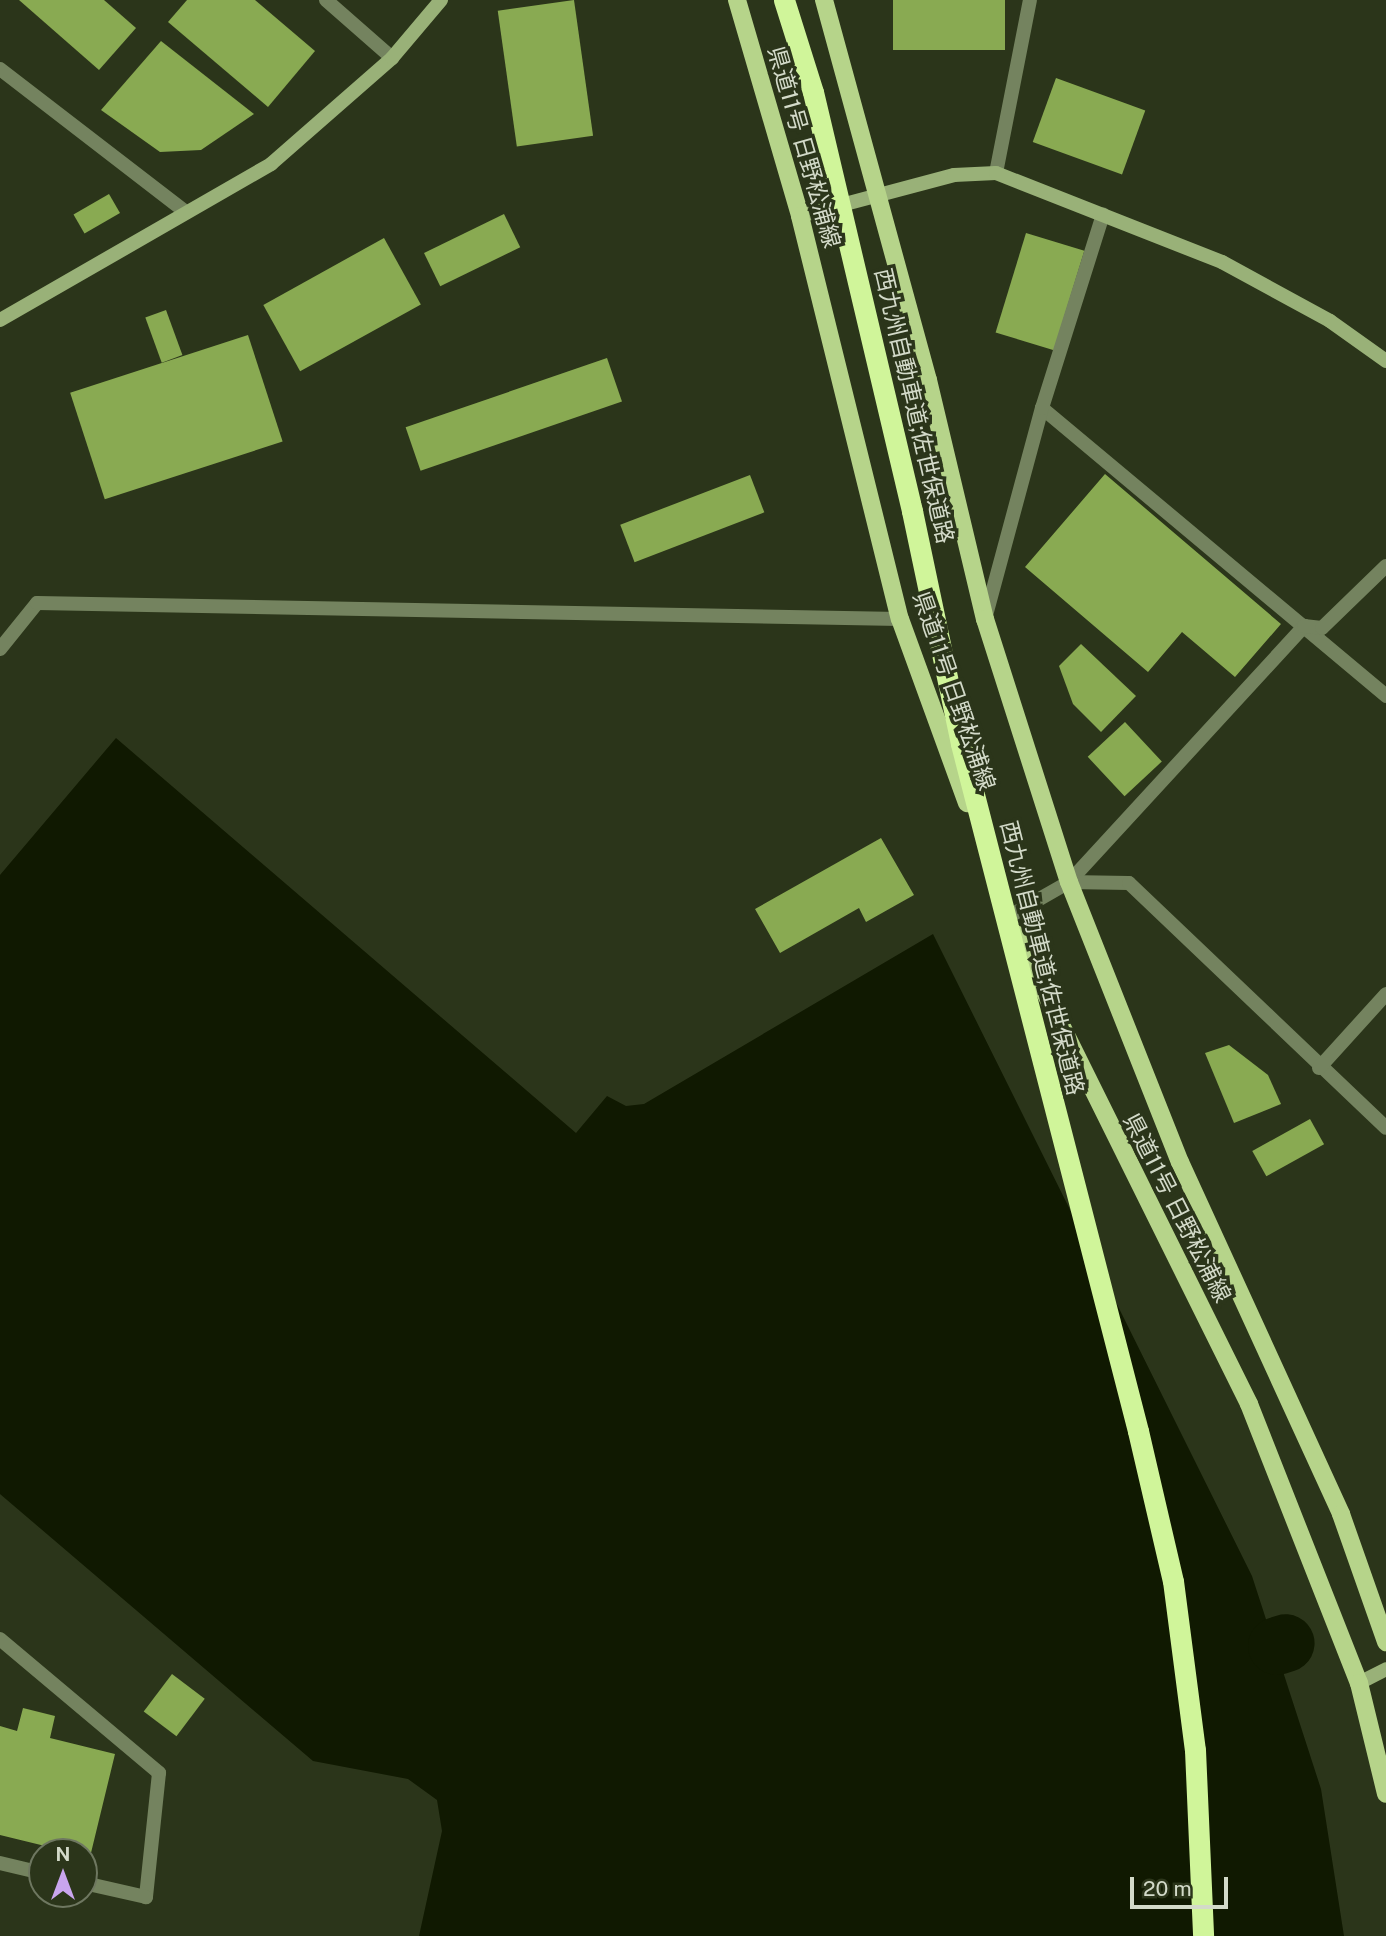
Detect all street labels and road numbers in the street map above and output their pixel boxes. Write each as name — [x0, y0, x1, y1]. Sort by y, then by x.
street label: 県道11号 日野松浦線 — [762, 43, 846, 251]
street label: 西九州自動車道;佐世保道路 — [869, 266, 959, 546]
street label: 県道11号 日野松浦線 — [907, 588, 1001, 794]
street label: 西九州自動車道;佐世保道路 — [995, 818, 1089, 1098]
street label: 県道11号 日野松浦線 — [1117, 1109, 1237, 1307]

